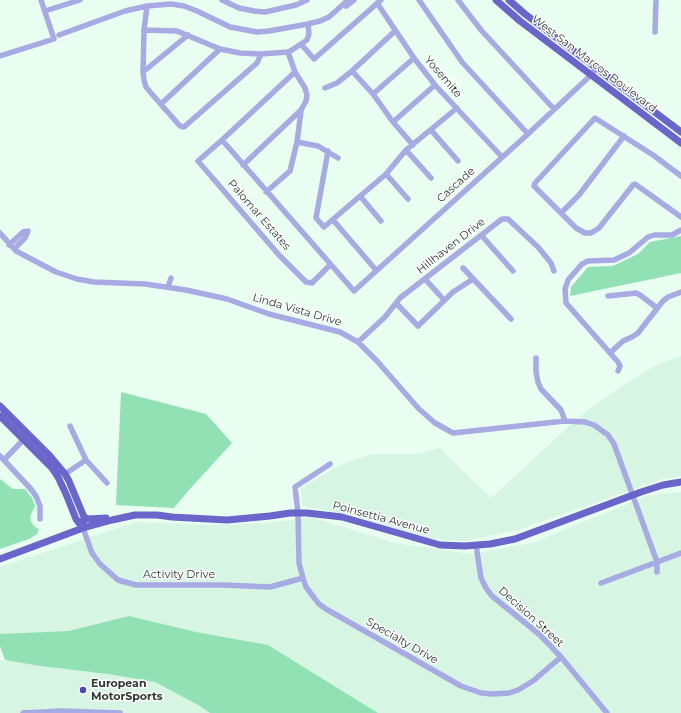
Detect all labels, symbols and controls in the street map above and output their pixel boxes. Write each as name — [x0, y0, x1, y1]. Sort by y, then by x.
street label: West San Marcos Boulevard — [529, 13, 659, 115]
street label: Yosemite — [421, 54, 465, 100]
street label: Cascade — [434, 165, 478, 205]
street label: Palomar Estates — [225, 177, 293, 253]
street label: Hillhaven Drive — [414, 215, 488, 277]
street label: Linda Vista Drive — [251, 291, 343, 329]
street label: Poinsettia Avenue — [331, 499, 431, 537]
street label: Activity Drive — [143, 568, 215, 582]
street label: Decision Street — [496, 584, 566, 650]
street label: Specialty Drive — [364, 615, 440, 667]
place label: European MotorSports — [91, 677, 163, 703]
marker: European MotorSports — [78, 685, 88, 695]

